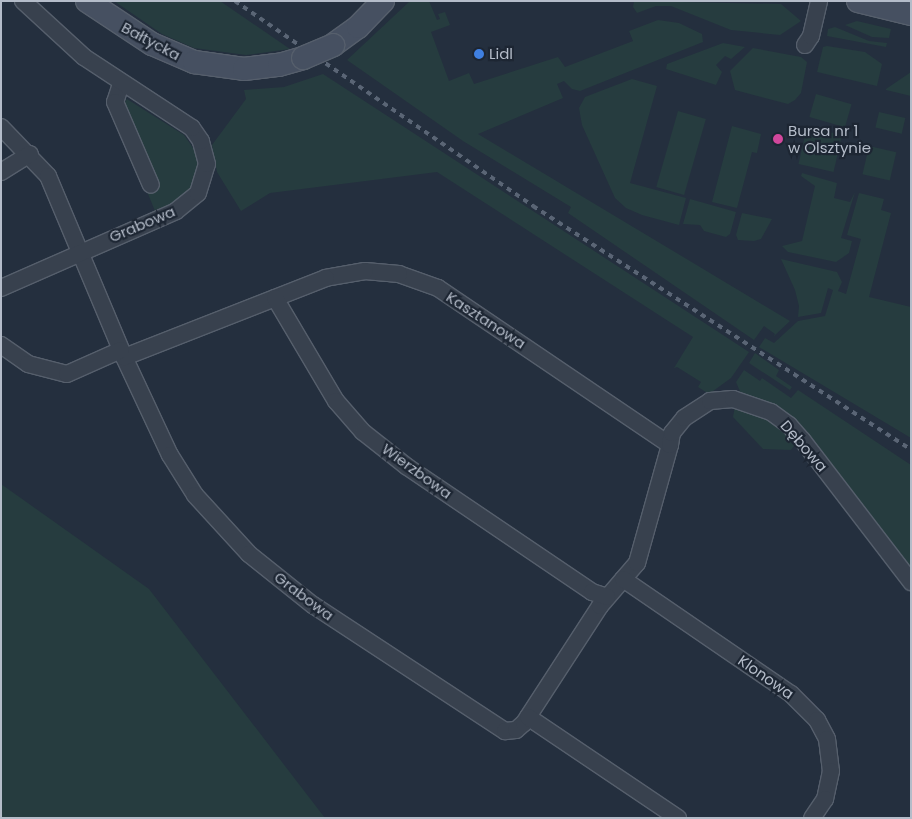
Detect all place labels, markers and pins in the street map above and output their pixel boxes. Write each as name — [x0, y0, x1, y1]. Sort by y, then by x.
place label: Lidl — [489, 45, 513, 63]
marker: Lidl — [473, 48, 485, 60]
place label: Bursa nr 1 w Olsztynie — [788, 121, 871, 156]
marker: Bursa nr 1 w Olsztynie — [772, 133, 784, 145]

